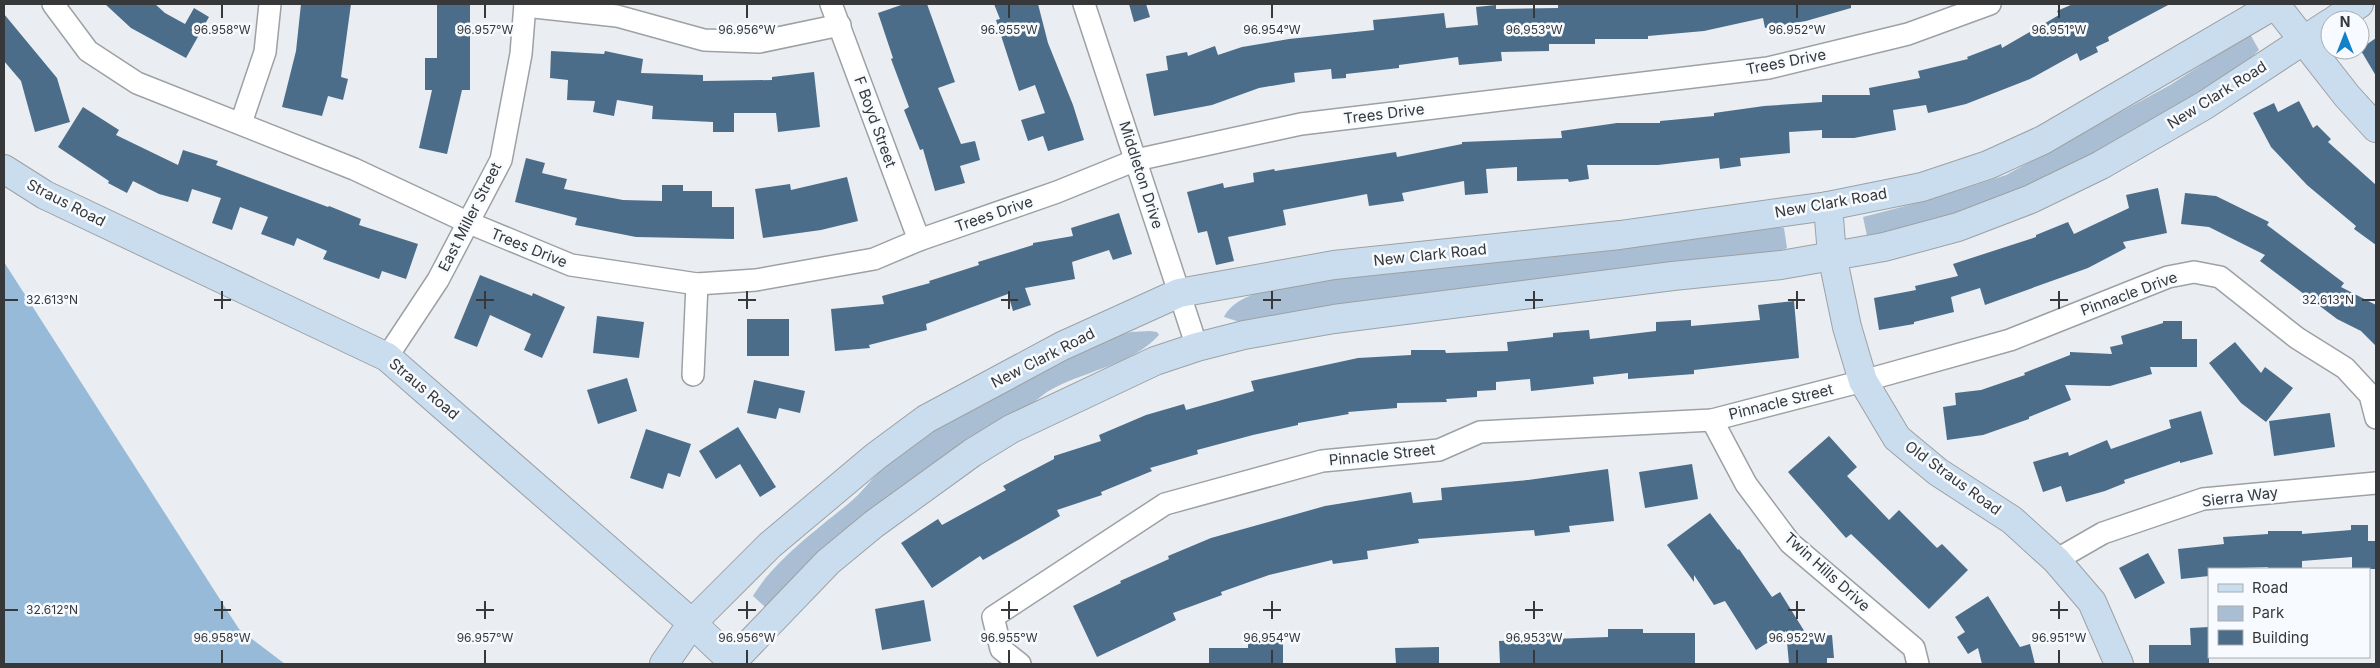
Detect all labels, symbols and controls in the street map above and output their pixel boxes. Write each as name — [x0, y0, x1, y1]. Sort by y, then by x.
north arrow — [2320, 10, 2370, 60]
text: N — [2340, 13, 2350, 30]
text: 96.958°W — [193, 22, 251, 37]
text: 96.957°W — [457, 22, 514, 37]
text: 96.956°W — [718, 22, 776, 37]
text: 96.955°W — [980, 22, 1038, 37]
text: 96.954°W — [1243, 22, 1301, 37]
text: 96.953°W — [1505, 22, 1563, 37]
text: 96.952°W — [1768, 22, 1826, 37]
text: 96.951°W — [2032, 22, 2087, 37]
street label: Trees Drive — [1744, 44, 1828, 79]
street label: New Clark Road — [2163, 56, 2270, 133]
street label: F Boyd Street — [850, 74, 901, 170]
street label: Trees Drive — [1343, 99, 1425, 128]
street label: Middleton Drive — [1115, 119, 1168, 231]
street label: East Miller Street — [434, 159, 505, 274]
street label: Straus Road — [24, 175, 109, 230]
street label: New Clark Road — [1773, 183, 1889, 222]
street label: Trees Drive — [952, 191, 1035, 236]
street label: Trees Drive — [488, 224, 570, 272]
street label: New Clark Road — [1372, 239, 1488, 270]
street label: Pinnacle Drive — [2078, 267, 2180, 320]
text: 32.613°N — [26, 292, 78, 307]
text: 32.613°N — [2302, 292, 2354, 307]
street label: New Clark Road — [988, 323, 1098, 392]
street label: Straus Road — [385, 354, 463, 423]
street label: Pinnacle Street — [1727, 379, 1835, 424]
street label: Old Straus Road — [1901, 436, 2005, 519]
street label: Pinnacle Street — [1328, 439, 1436, 470]
street label: Sierra Way — [2201, 482, 2280, 511]
street label: Twin Hills Drive — [1780, 528, 1874, 615]
legend — [2208, 568, 2370, 658]
text: Road — [2252, 578, 2288, 597]
text: 32.612°N — [26, 602, 78, 617]
text: Park — [2252, 603, 2285, 622]
text: Building — [2252, 628, 2309, 647]
text: 96.958°W — [193, 630, 251, 645]
text: 96.957°W — [457, 630, 514, 645]
text: 96.956°W — [718, 630, 776, 645]
text: 96.955°W — [980, 630, 1038, 645]
text: 96.954°W — [1243, 630, 1301, 645]
text: 96.953°W — [1505, 630, 1563, 645]
text: 96.952°W — [1768, 630, 1826, 645]
text: 96.951°W — [2032, 630, 2087, 645]

